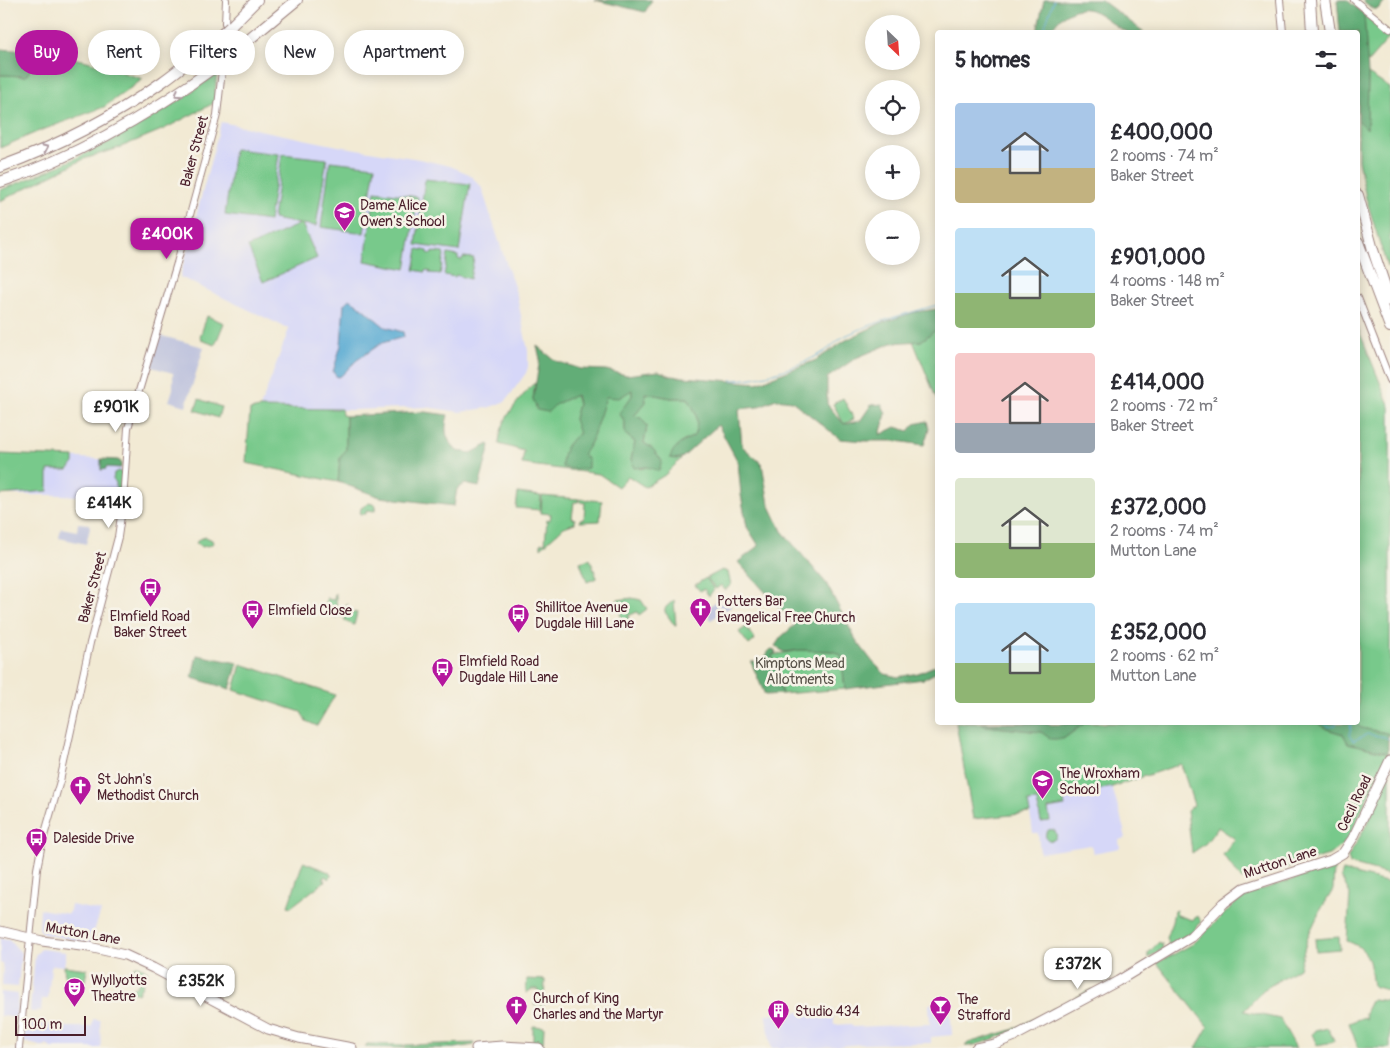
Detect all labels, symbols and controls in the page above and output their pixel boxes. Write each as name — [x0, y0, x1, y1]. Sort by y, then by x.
north arrow — [865, 15, 920, 70]
map controls — [865, 15, 920, 265]
chip: Buy — [15, 30, 78, 75]
chip: Rent — [88, 30, 160, 75]
chip: Filters — [170, 30, 255, 75]
chip: New — [265, 30, 334, 75]
chip: Apartment — [344, 30, 464, 75]
icon: filters — [1312, 46, 1340, 74]
text: 5 homes — [955, 47, 1030, 74]
button: locate — [865, 80, 920, 135]
one-way arrow — [174, 88, 184, 97]
street label: Baker Street — [177, 113, 212, 189]
text: £400,000 — [1110, 119, 1213, 146]
icon: home — [995, 123, 1055, 183]
one-way arrow — [40, 144, 49, 155]
button: + — [865, 145, 920, 200]
text: 2 rooms · 74 m² — [1110, 146, 1219, 166]
text: Baker Street — [1110, 166, 1194, 186]
place label: Dame Alice Owen's School — [360, 197, 445, 230]
school or university icon: Dame Alice Owen's School — [332, 201, 356, 232]
button: − — [865, 210, 920, 265]
pin: £400K — [132, 218, 202, 260]
text: £400K — [141, 224, 193, 244]
text: £901,000 — [1110, 244, 1205, 271]
icon: home — [995, 248, 1055, 308]
text: 4 rooms · 148 m² — [1110, 271, 1225, 291]
text: Baker Street — [1110, 291, 1194, 311]
text: £414,000 — [1110, 369, 1204, 396]
icon: home — [995, 373, 1055, 433]
pin: £901K — [81, 390, 151, 433]
text: 2 rooms · 72 m² — [1110, 396, 1218, 416]
text: £901K — [93, 397, 139, 417]
text: Baker Street — [1110, 416, 1194, 436]
pin: £414K — [74, 486, 144, 529]
text: £414K — [87, 493, 131, 513]
text: £372,000 — [1110, 494, 1206, 521]
icon: home — [995, 498, 1055, 558]
text: 2 rooms · 74 m² — [1110, 521, 1219, 541]
text: Mutton Lane — [1110, 541, 1196, 561]
street label: Baker Street — [75, 549, 110, 625]
bus stop icon: Elmfield Road Baker Street — [138, 576, 162, 607]
place label: Potters Bar Evangelical Free Church — [717, 593, 855, 626]
church icon: Potters Bar Evangelical Free Church — [689, 597, 713, 628]
bus stop icon: Elmfield Close — [240, 598, 264, 629]
place label: Shillitoe Avenue Dugdale Hill Lane — [535, 599, 634, 632]
place label: Elmfield Close — [268, 602, 352, 619]
bus stop icon: Shillitoe Avenue Dugdale Hill Lane — [507, 603, 531, 634]
place label: Elmfield Road Baker Street — [110, 608, 190, 641]
text: £352,000 — [1110, 619, 1207, 646]
icon: home — [995, 623, 1055, 683]
text: 2 rooms · 62 m² — [1110, 646, 1219, 666]
place label: Elmfield Road Dugdale Hill Lane — [459, 653, 558, 686]
park label: Kimptons Mead Allotments — [755, 655, 845, 688]
bus stop icon: Elmfield Road Dugdale Hill Lane — [431, 657, 455, 688]
text: Mutton Lane — [1110, 666, 1196, 686]
place label: The Wroxham School — [1059, 765, 1140, 798]
school or university icon: The Wroxham School — [1031, 769, 1055, 800]
place label: St John's Methodist Church — [97, 771, 199, 804]
street label: Cecil Road — [1334, 772, 1375, 834]
church icon: St John's Methodist Church — [69, 775, 93, 806]
bus stop icon: Daleside Drive — [25, 826, 49, 857]
place label: Daleside Drive — [53, 830, 134, 847]
street label: Mutton Lane — [1242, 843, 1319, 882]
street label: Mutton Lane — [44, 919, 122, 948]
pin: £372K — [1043, 948, 1113, 990]
text: £372K — [1055, 954, 1101, 974]
pin: £352K — [166, 964, 236, 1007]
text: £352K — [178, 971, 224, 991]
place label: Wyllyotts Theatre — [91, 972, 147, 1005]
theatre icon: Wyllyotts Theatre — [63, 976, 87, 1007]
place label: Church of King Charles and the Martyr — [533, 990, 664, 1023]
place label: The Strafford — [957, 991, 1011, 1024]
church icon: Church of King Charles and the Martyr — [505, 994, 529, 1025]
bar icon: The Strafford — [929, 995, 953, 1026]
building icon: Studio 434 — [767, 999, 791, 1030]
place label: Studio 434 — [795, 1003, 860, 1020]
scale bar — [15, 1013, 86, 1036]
text: 100 m — [22, 1016, 62, 1033]

